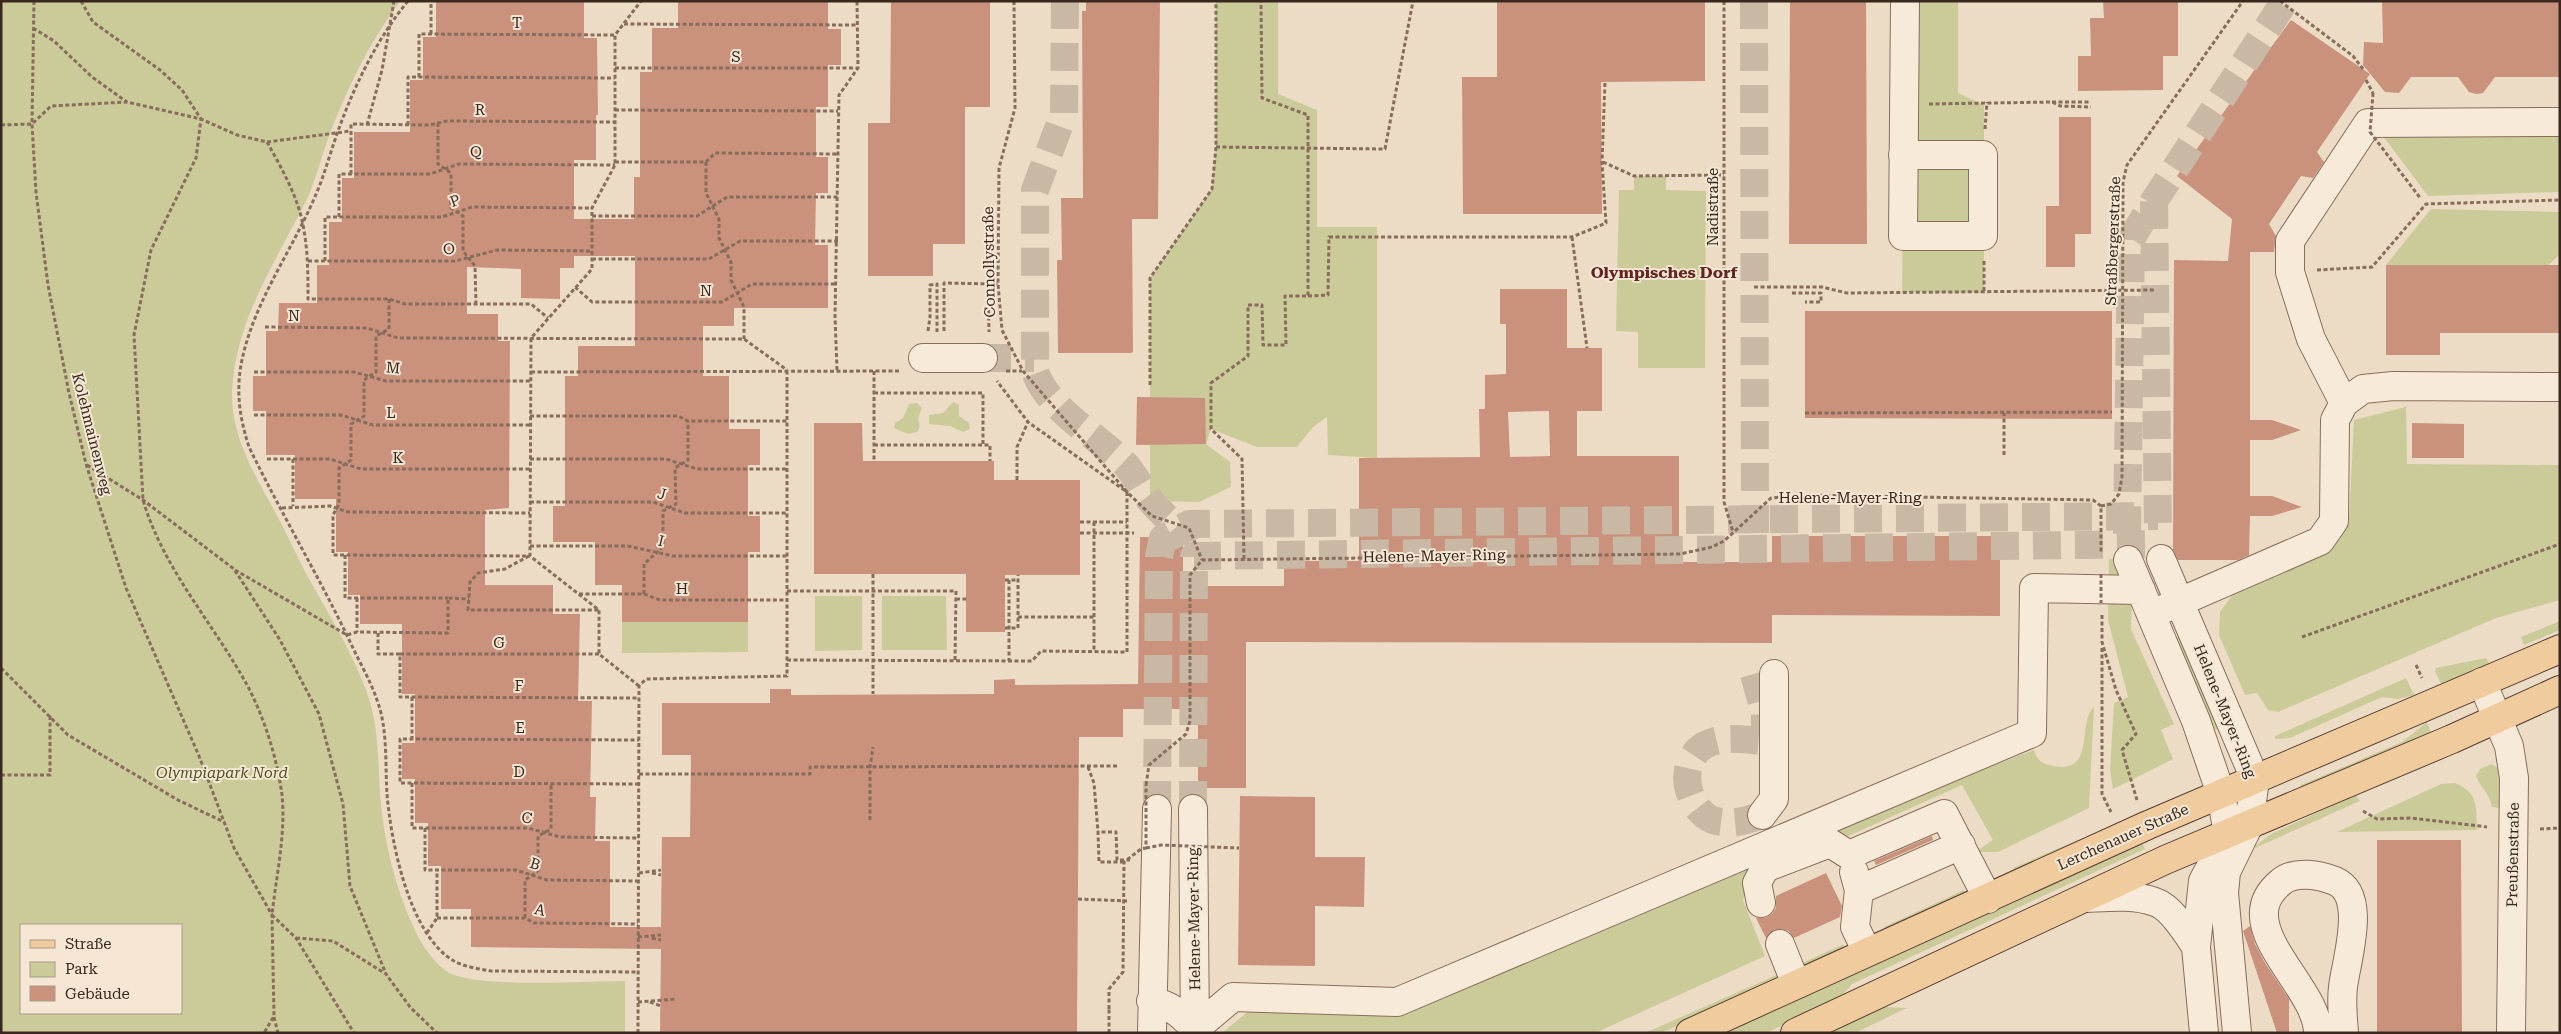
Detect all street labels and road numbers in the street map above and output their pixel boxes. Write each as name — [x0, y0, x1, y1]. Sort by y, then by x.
street label: T — [512, 14, 522, 32]
street label: S — [731, 48, 741, 66]
street label: R — [475, 101, 486, 119]
street label: Q — [470, 143, 482, 161]
street label: Nadistraße — [1704, 168, 1722, 246]
street label: Straßbergerstraße — [2102, 176, 2124, 306]
street label: P — [447, 191, 463, 211]
street label: Connollystraße — [979, 206, 999, 318]
street label: O — [442, 240, 456, 258]
street label: N — [700, 282, 712, 300]
street label: N — [288, 307, 300, 325]
street label: M — [385, 358, 401, 378]
street label: Kolehmainenweg — [68, 371, 116, 497]
street label: L — [386, 404, 396, 422]
street label: K — [393, 449, 404, 467]
street label: J — [656, 484, 668, 504]
street label: Helene-Mayer-Ring — [1779, 489, 1922, 507]
street label: I — [656, 532, 666, 550]
street label: Helene-Mayer-Ring — [1362, 546, 1506, 566]
street label: H — [676, 580, 688, 598]
street label: G — [493, 634, 505, 652]
street label: Helene-Mayer-Ring — [2190, 641, 2260, 781]
street label: F — [514, 677, 524, 695]
street label: E — [515, 719, 525, 737]
street label: D — [513, 763, 525, 781]
street label: Lerchenauer Straße — [2055, 800, 2191, 874]
street label: Preußenstraße — [2503, 802, 2523, 908]
street label: C — [521, 808, 534, 828]
street label: Helene-Mayer-Ring — [1184, 847, 1204, 991]
street label: B — [527, 854, 543, 874]
street label: A — [533, 900, 547, 920]

